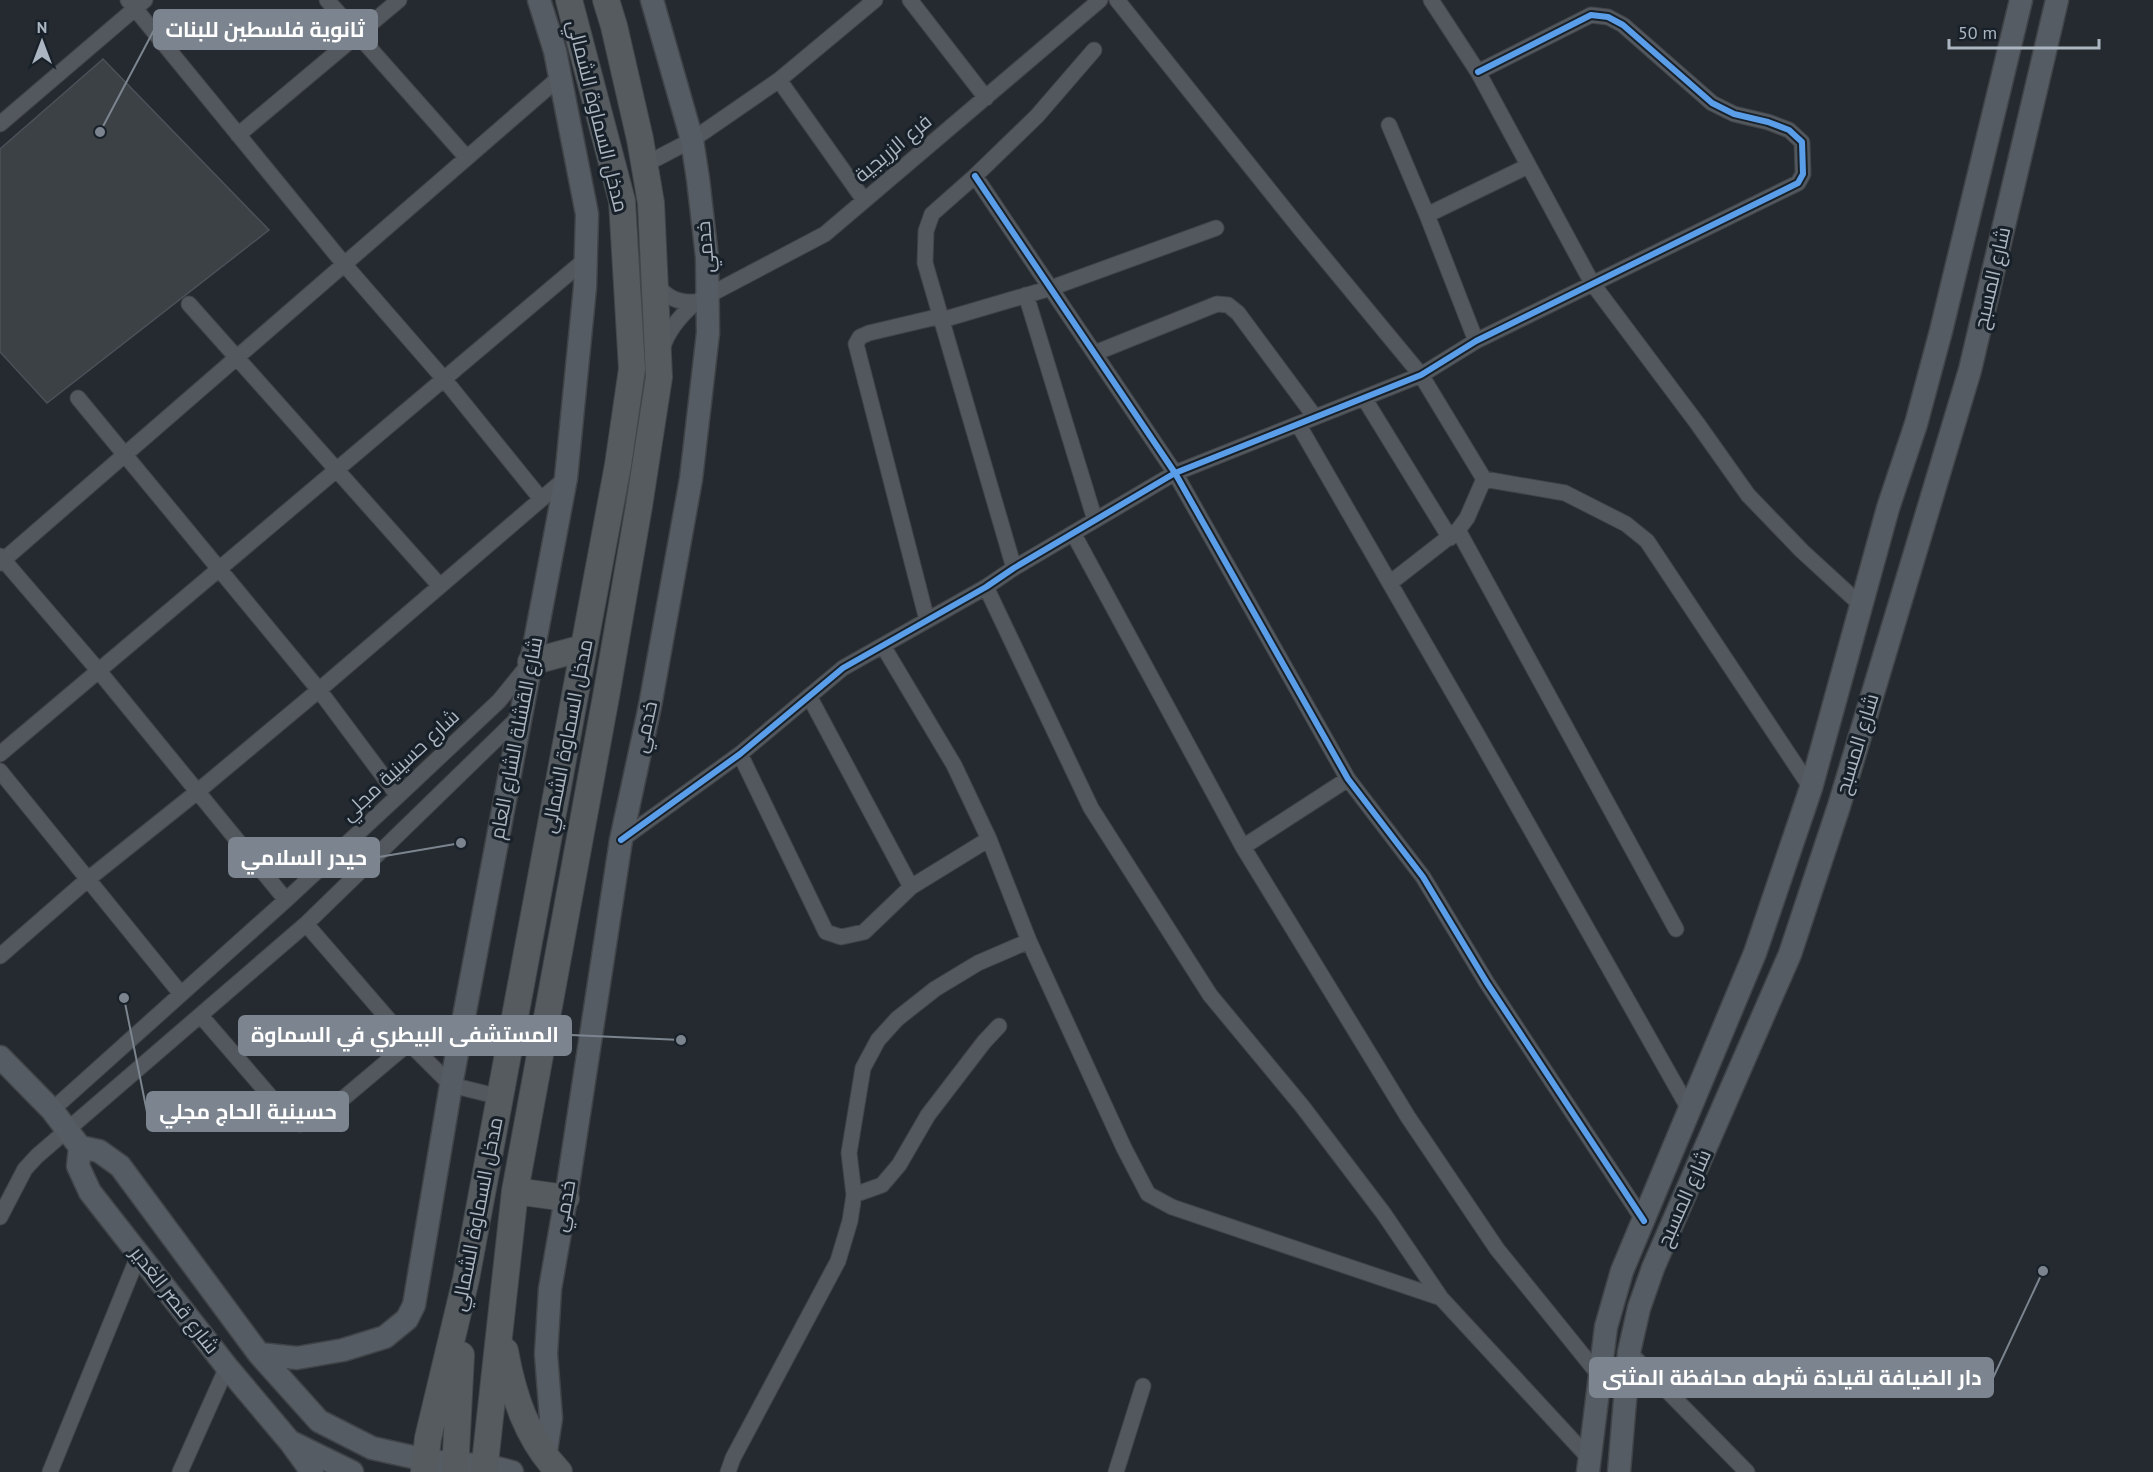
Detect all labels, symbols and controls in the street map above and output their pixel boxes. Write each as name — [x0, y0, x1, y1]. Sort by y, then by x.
callout: ثانوية فلسطين للبنات — [154, 10, 377, 49]
north arrow — [12, 12, 72, 72]
scale bar — [1949, 12, 2099, 50]
text: ثانوية فلسطين للبنات — [165, 16, 365, 43]
text: N — [37, 17, 47, 37]
street label: مدخل السماوة الشمالي — [559, 17, 634, 216]
text: 50 m — [1958, 21, 1997, 44]
street label: فرع الزريجية — [849, 108, 938, 189]
street label: خدمي — [690, 220, 723, 274]
street label: شارع المسبح — [1968, 224, 2017, 332]
street label: شارع القشلة الشارع العام — [484, 635, 549, 842]
street label: مدخل السماوة الشمالي — [535, 637, 602, 836]
street label: شارع المسبح — [1829, 690, 1886, 798]
street label: خدمي — [627, 699, 666, 756]
street label: شارع حسينية مجلي — [335, 703, 467, 829]
callout: حيدر السلامي — [229, 838, 379, 877]
text: حيدر السلامي — [241, 844, 367, 875]
callout: المستشفى البيطري في السماوة — [239, 1016, 571, 1055]
text: المستشفى البيطري في السماوة — [251, 1021, 559, 1052]
callout: حسينية الحاج مجلي — [147, 1092, 348, 1131]
text: حسينية الحاج مجلي — [159, 1098, 337, 1129]
street label: مدخل السماوة الشمالي — [445, 1115, 512, 1314]
street label: شارع المسبح — [1651, 1145, 1718, 1251]
street label: خدمي — [547, 1178, 584, 1235]
street label: شارع قصر الغدير — [123, 1240, 225, 1360]
callout: دار الضيافة لقيادة شرطه محافظة المثنى — [1590, 1358, 1993, 1397]
text: دار الضيافة لقيادة شرطه محافظة المثنى — [1602, 1364, 1982, 1391]

